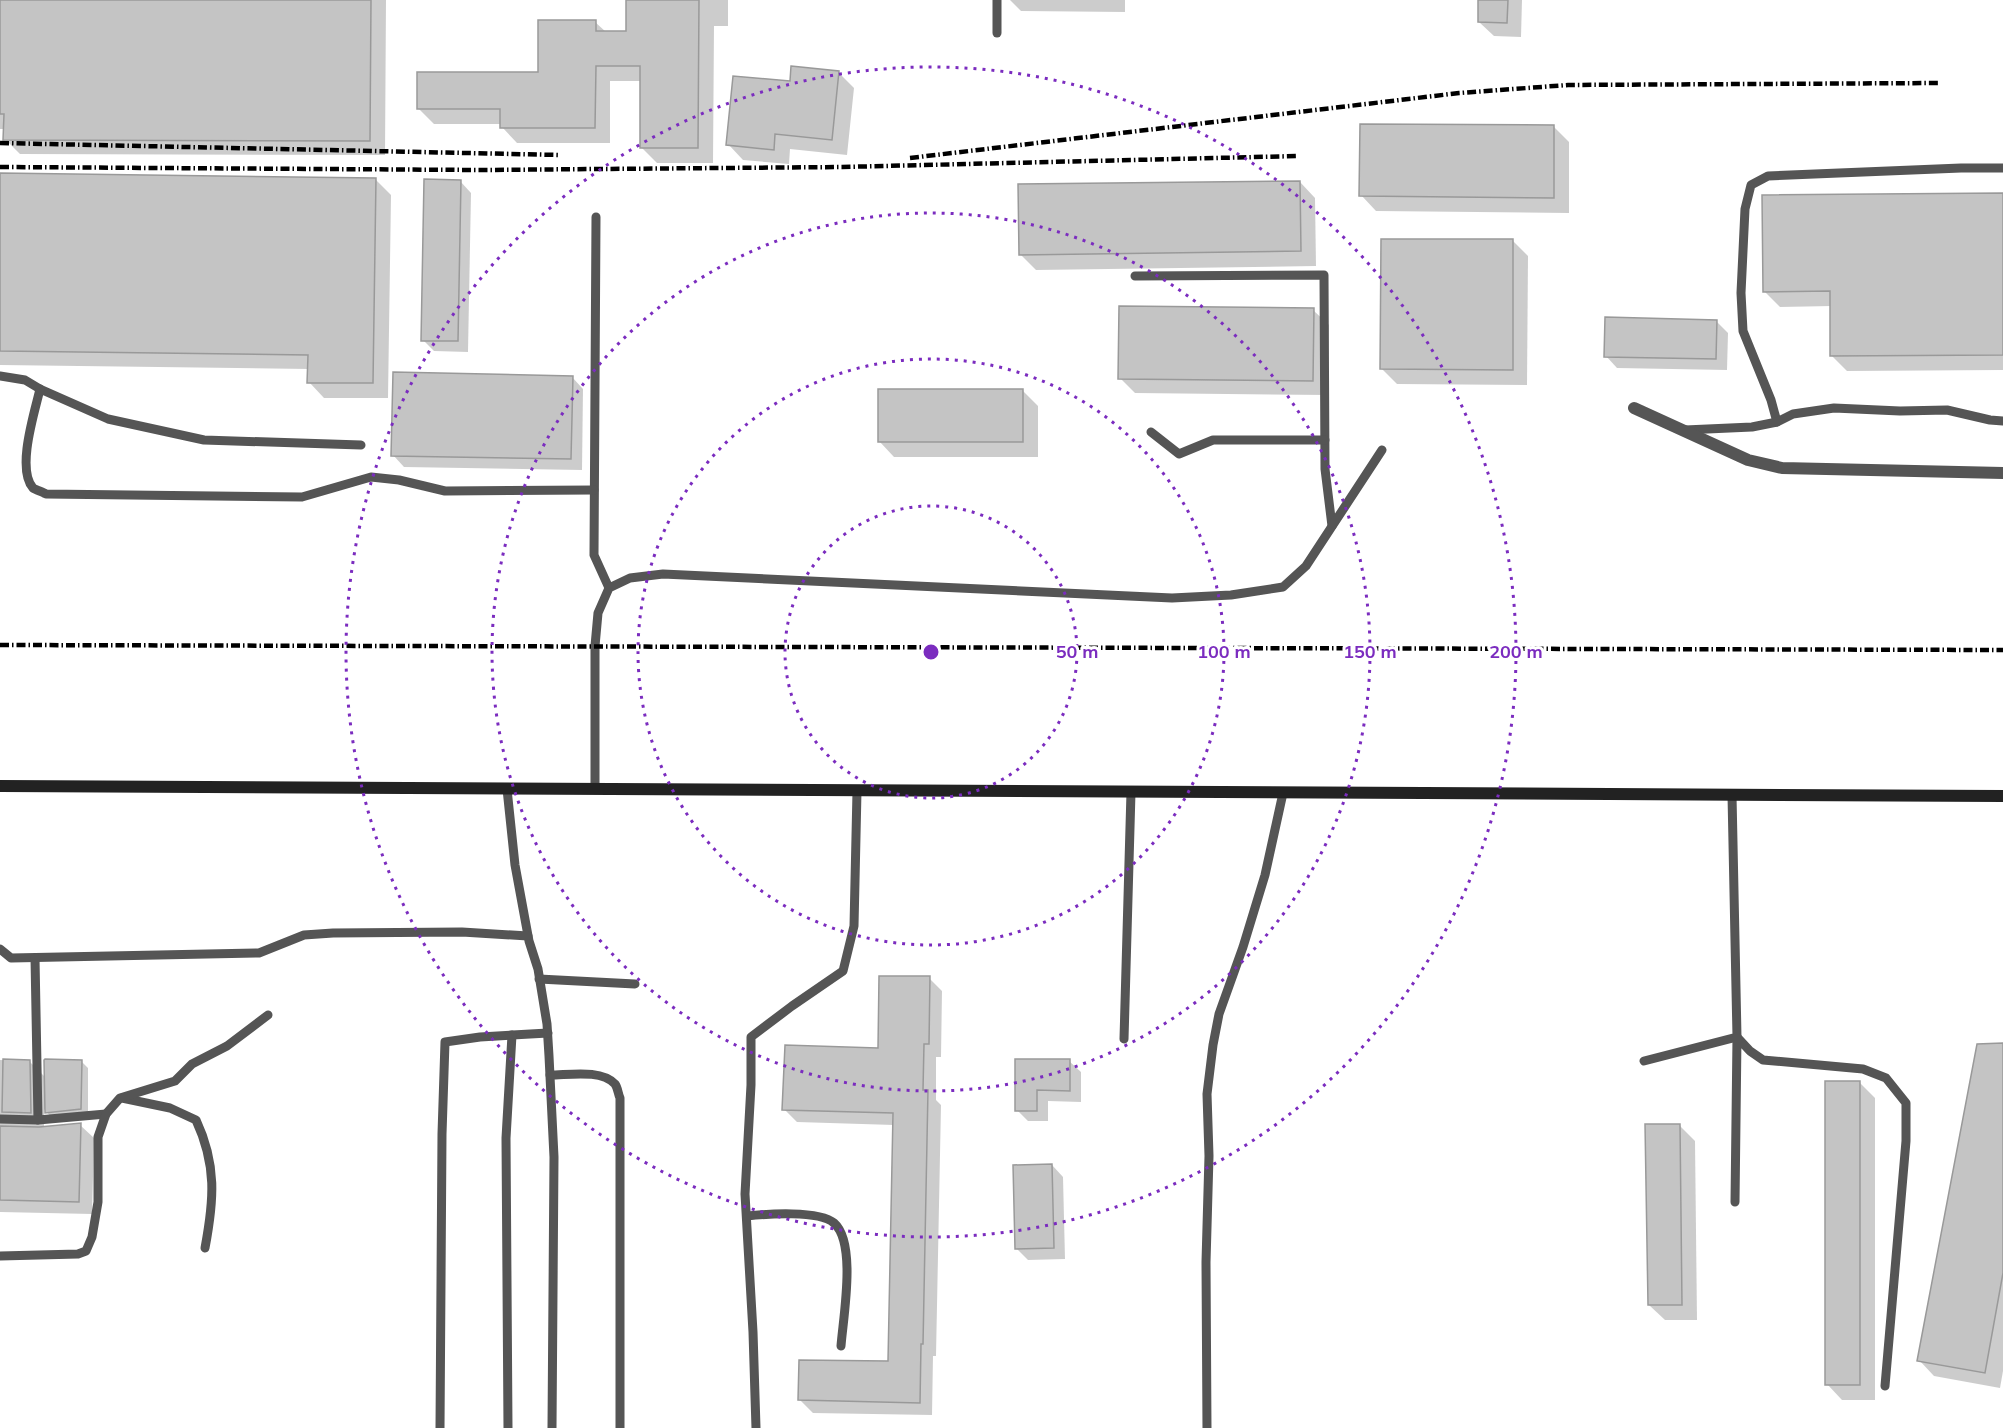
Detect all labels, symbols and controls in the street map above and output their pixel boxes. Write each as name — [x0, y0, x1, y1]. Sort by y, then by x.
text: 50 m — [1056, 640, 1098, 663]
text: 100 m — [1197, 640, 1251, 663]
text: 150 m — [1343, 640, 1397, 663]
text: 200 m — [1489, 640, 1543, 663]
centre of rings — [921, 642, 941, 662]

